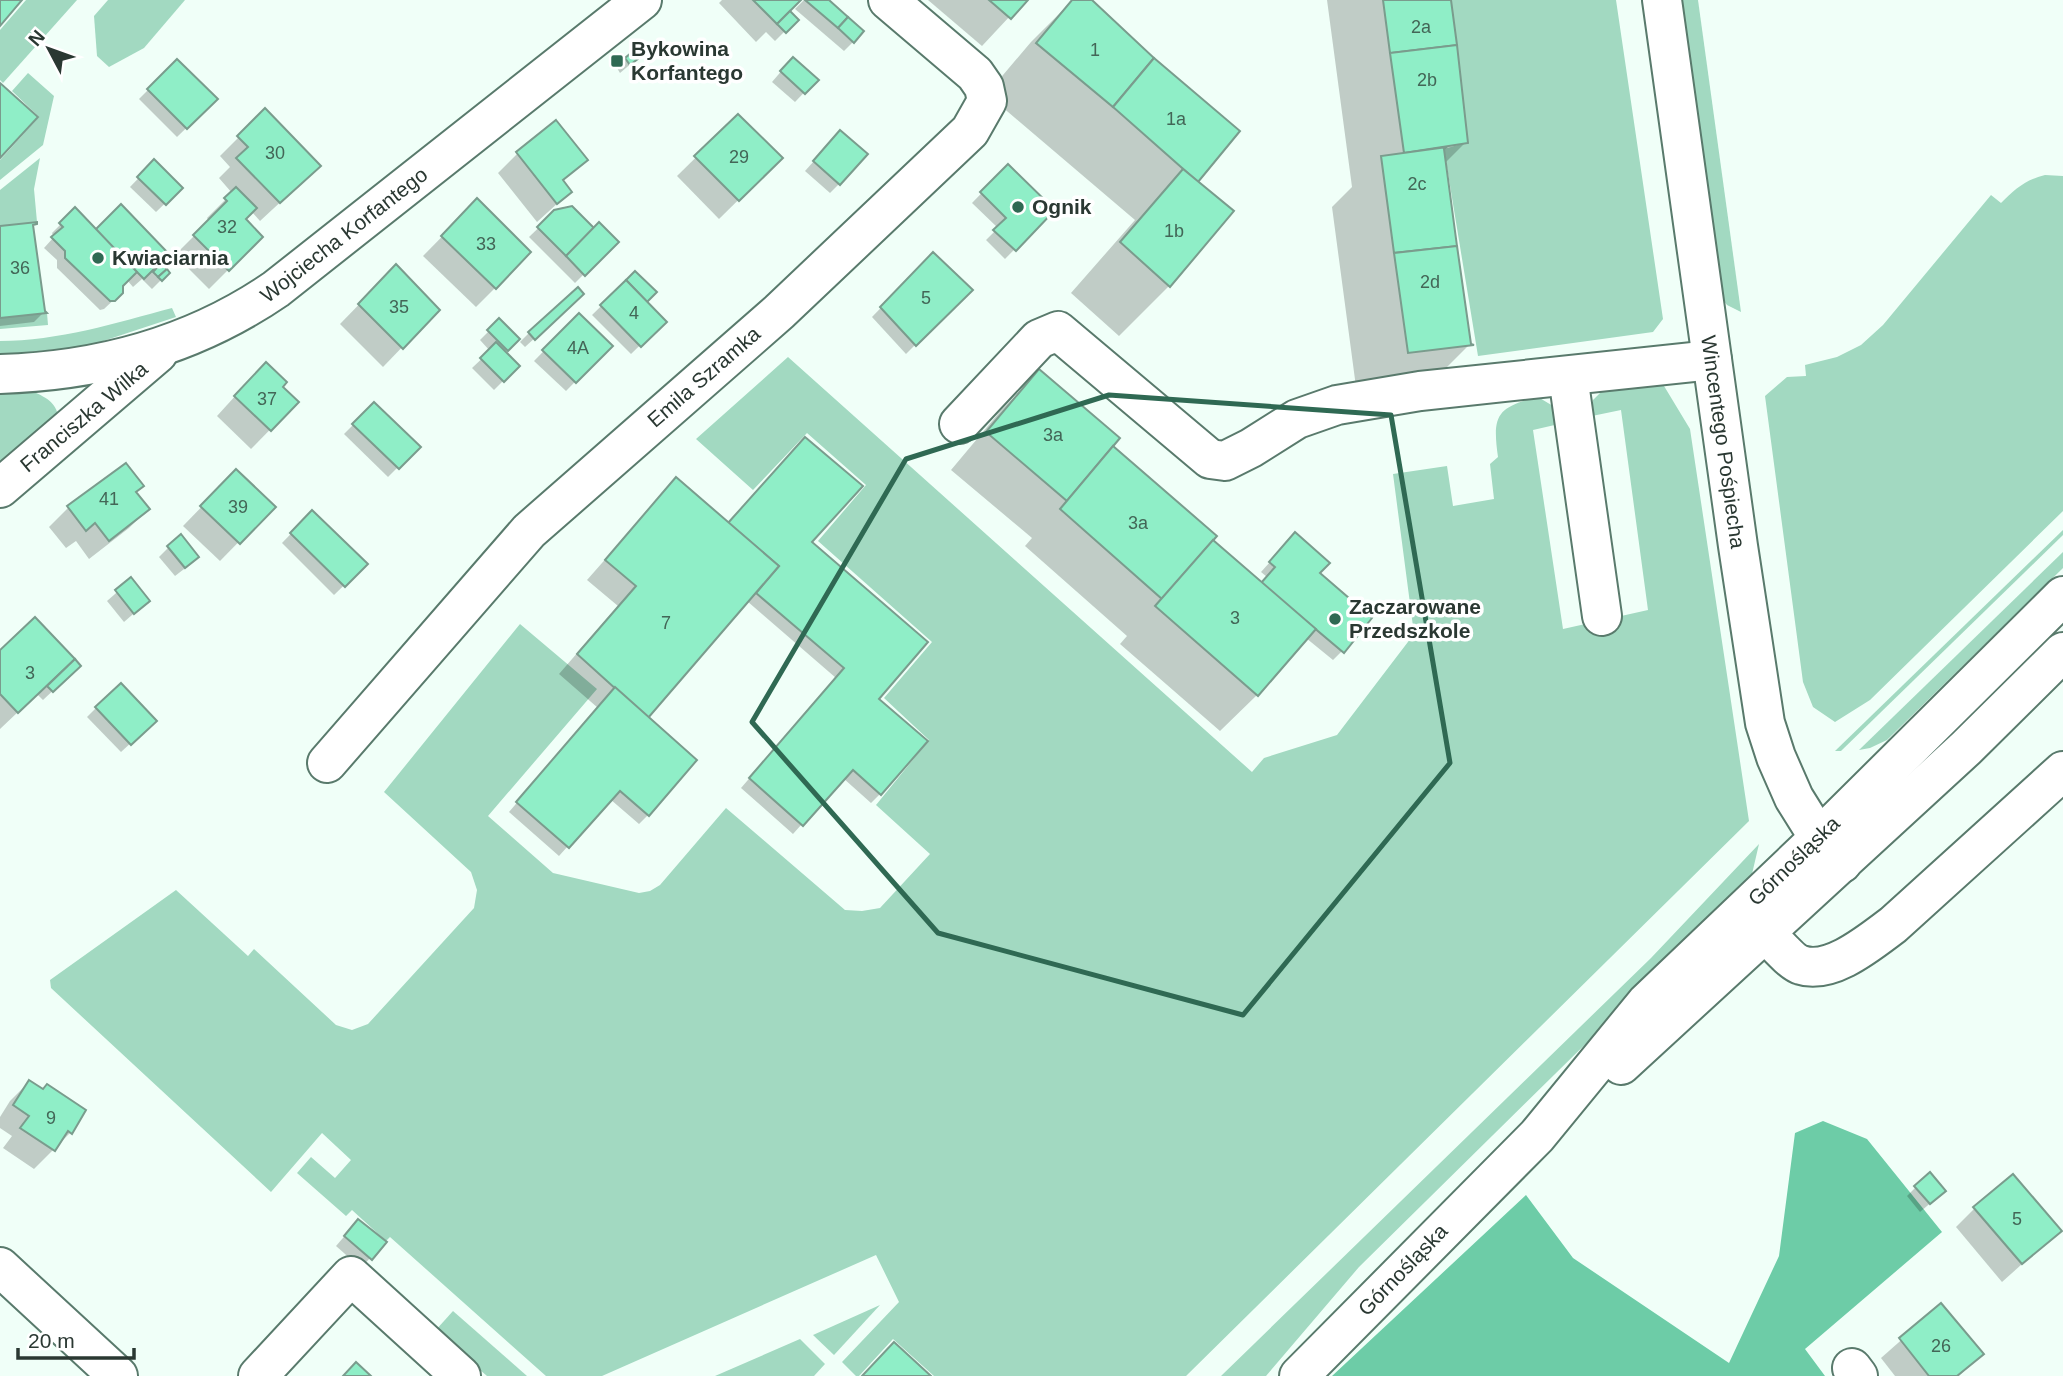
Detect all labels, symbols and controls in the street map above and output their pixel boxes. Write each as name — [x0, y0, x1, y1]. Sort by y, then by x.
north arrow — [14, 14, 84, 84]
house number: 2a — [1411, 17, 1432, 37]
text: N — [24, 26, 49, 50]
place label: Bykowina Korfantego — [631, 37, 743, 84]
house number: 1 — [1090, 40, 1100, 60]
marker: Bykowina Korfantego — [609, 53, 625, 69]
house number: 2b — [1417, 70, 1437, 90]
house number: 1a — [1166, 109, 1187, 129]
house number: 30 — [265, 143, 285, 163]
house number: 29 — [729, 147, 749, 167]
street label: Wojciecha Korfantego — [256, 162, 432, 307]
house number: 2c — [1407, 174, 1427, 194]
place label: Ognik — [1032, 195, 1092, 218]
marker: Ognik — [1010, 199, 1026, 215]
house number: 32 — [217, 217, 237, 237]
house number: 1b — [1164, 221, 1184, 241]
house number: 33 — [476, 234, 496, 254]
place label: Kwiaciarnia — [112, 246, 229, 269]
marker: Kwiaciarnia — [90, 250, 106, 266]
house number: 36 — [10, 258, 30, 278]
house number: 2d — [1420, 272, 1440, 292]
house number: 5 — [921, 288, 931, 308]
house number: 35 — [389, 297, 409, 317]
house number: 4 — [629, 303, 639, 323]
street label: Emila Szramka — [643, 321, 765, 432]
street label: Wincentego Pośpiecha — [1697, 334, 1750, 550]
house number: 4A — [567, 338, 589, 358]
street label: Franciszka Wilka — [15, 357, 152, 476]
house number: 37 — [257, 389, 277, 409]
house number: 3a — [1043, 425, 1064, 445]
house number: 41 — [99, 489, 119, 509]
house number: 39 — [228, 497, 248, 517]
house number: 3a — [1128, 513, 1149, 533]
place label: Zaczarowane Przedszkole — [1349, 595, 1481, 642]
house number: 3 — [1230, 608, 1240, 628]
marker: Zaczarowane Przedszkole — [1327, 611, 1343, 627]
house number: 7 — [661, 613, 671, 633]
house number: 3 — [25, 663, 35, 683]
street label: Górnośląska — [1743, 811, 1844, 910]
house number: 9 — [46, 1108, 56, 1128]
house number: 5 — [2012, 1209, 2022, 1229]
street label: Górnośląska — [1353, 1219, 1452, 1320]
scale bar — [18, 1316, 133, 1360]
text: 20 m — [28, 1329, 75, 1352]
house number: 26 — [1931, 1336, 1951, 1356]

